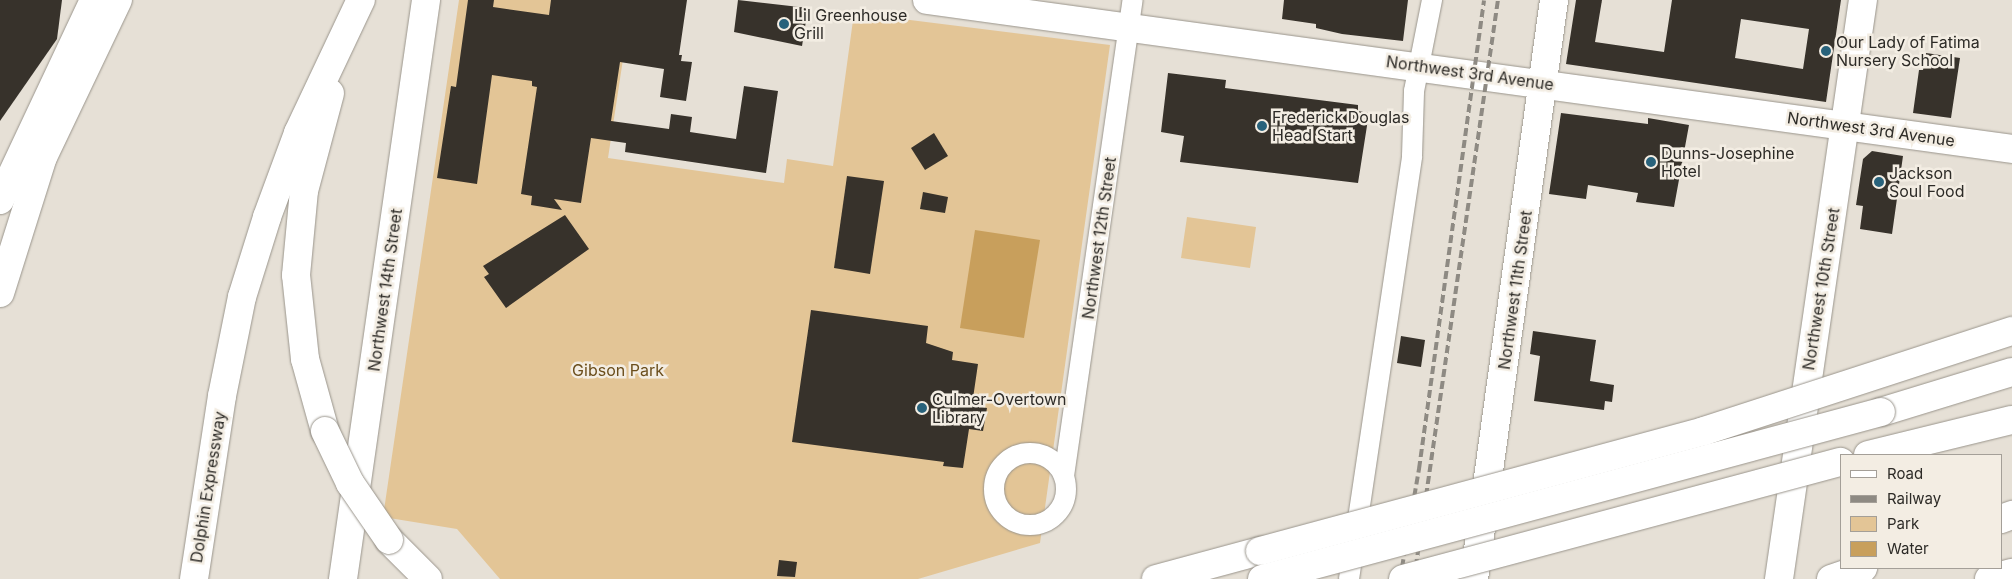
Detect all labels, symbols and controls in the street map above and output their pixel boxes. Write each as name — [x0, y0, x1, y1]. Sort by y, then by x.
place label: Lil Greenhouse Grill — [794, 5, 907, 43]
marker: Lil Greenhouse Grill — [778, 18, 790, 30]
place label: Our Lady of Fatima Nursery School — [1836, 32, 1980, 70]
marker: Our Lady of Fatima Nursery School — [1820, 45, 1832, 57]
street label: Northwest 3rd Avenue — [1385, 52, 1555, 94]
place label: Frederick Douglas Head Start — [1272, 107, 1409, 145]
street label: Northwest 3rd Avenue — [1786, 108, 1956, 150]
marker: Frederick Douglas Head Start — [1256, 120, 1268, 132]
place label: Dunns-Josephine Hotel — [1661, 143, 1794, 181]
street label: Northwest 12th Street — [1078, 156, 1120, 320]
marker: Dunns-Josephine Hotel — [1645, 156, 1657, 168]
place label: Jackson Soul Food — [1889, 163, 1964, 201]
marker: Jackson Soul Food — [1873, 176, 1885, 188]
street label: Northwest 10th Street — [1799, 206, 1843, 372]
street label: Northwest 14th Street — [364, 207, 406, 373]
street label: Northwest 11th Street — [1494, 209, 1536, 371]
park label: Gibson Park — [572, 360, 664, 380]
place label: Culmer-Overtown Library — [932, 389, 1067, 427]
marker: Culmer-Overtown Library — [916, 402, 928, 414]
street label: Dolphin Expressway — [187, 410, 229, 564]
legend — [1840, 454, 2002, 569]
text: Road — [1887, 464, 1923, 483]
text: Railway — [1887, 489, 1941, 508]
text: Park — [1887, 514, 1919, 533]
text: Water — [1887, 539, 1929, 558]

